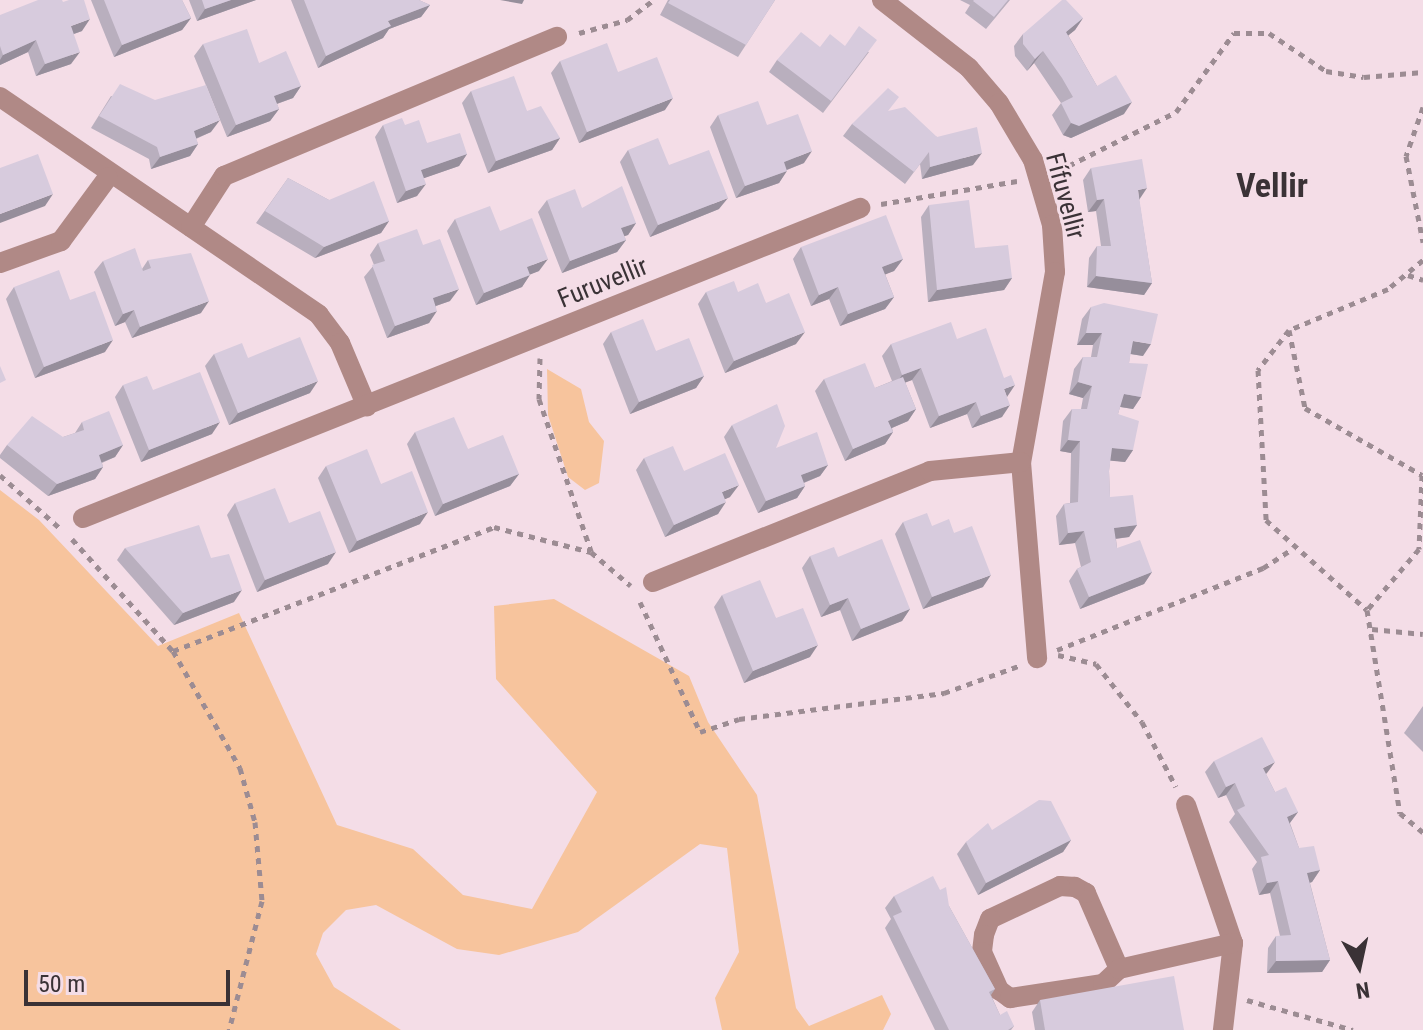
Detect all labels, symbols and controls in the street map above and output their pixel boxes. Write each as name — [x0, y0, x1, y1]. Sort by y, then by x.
street label: Fífuvellir — [1038, 149, 1092, 243]
district label: Vellir — [1236, 166, 1308, 206]
street label: Furuvellir — [553, 251, 653, 315]
north arrow — [1319, 926, 1399, 1006]
scale bar — [28, 954, 234, 1004]
text: 50 m — [38, 970, 85, 998]
text: N — [1354, 977, 1371, 1004]

